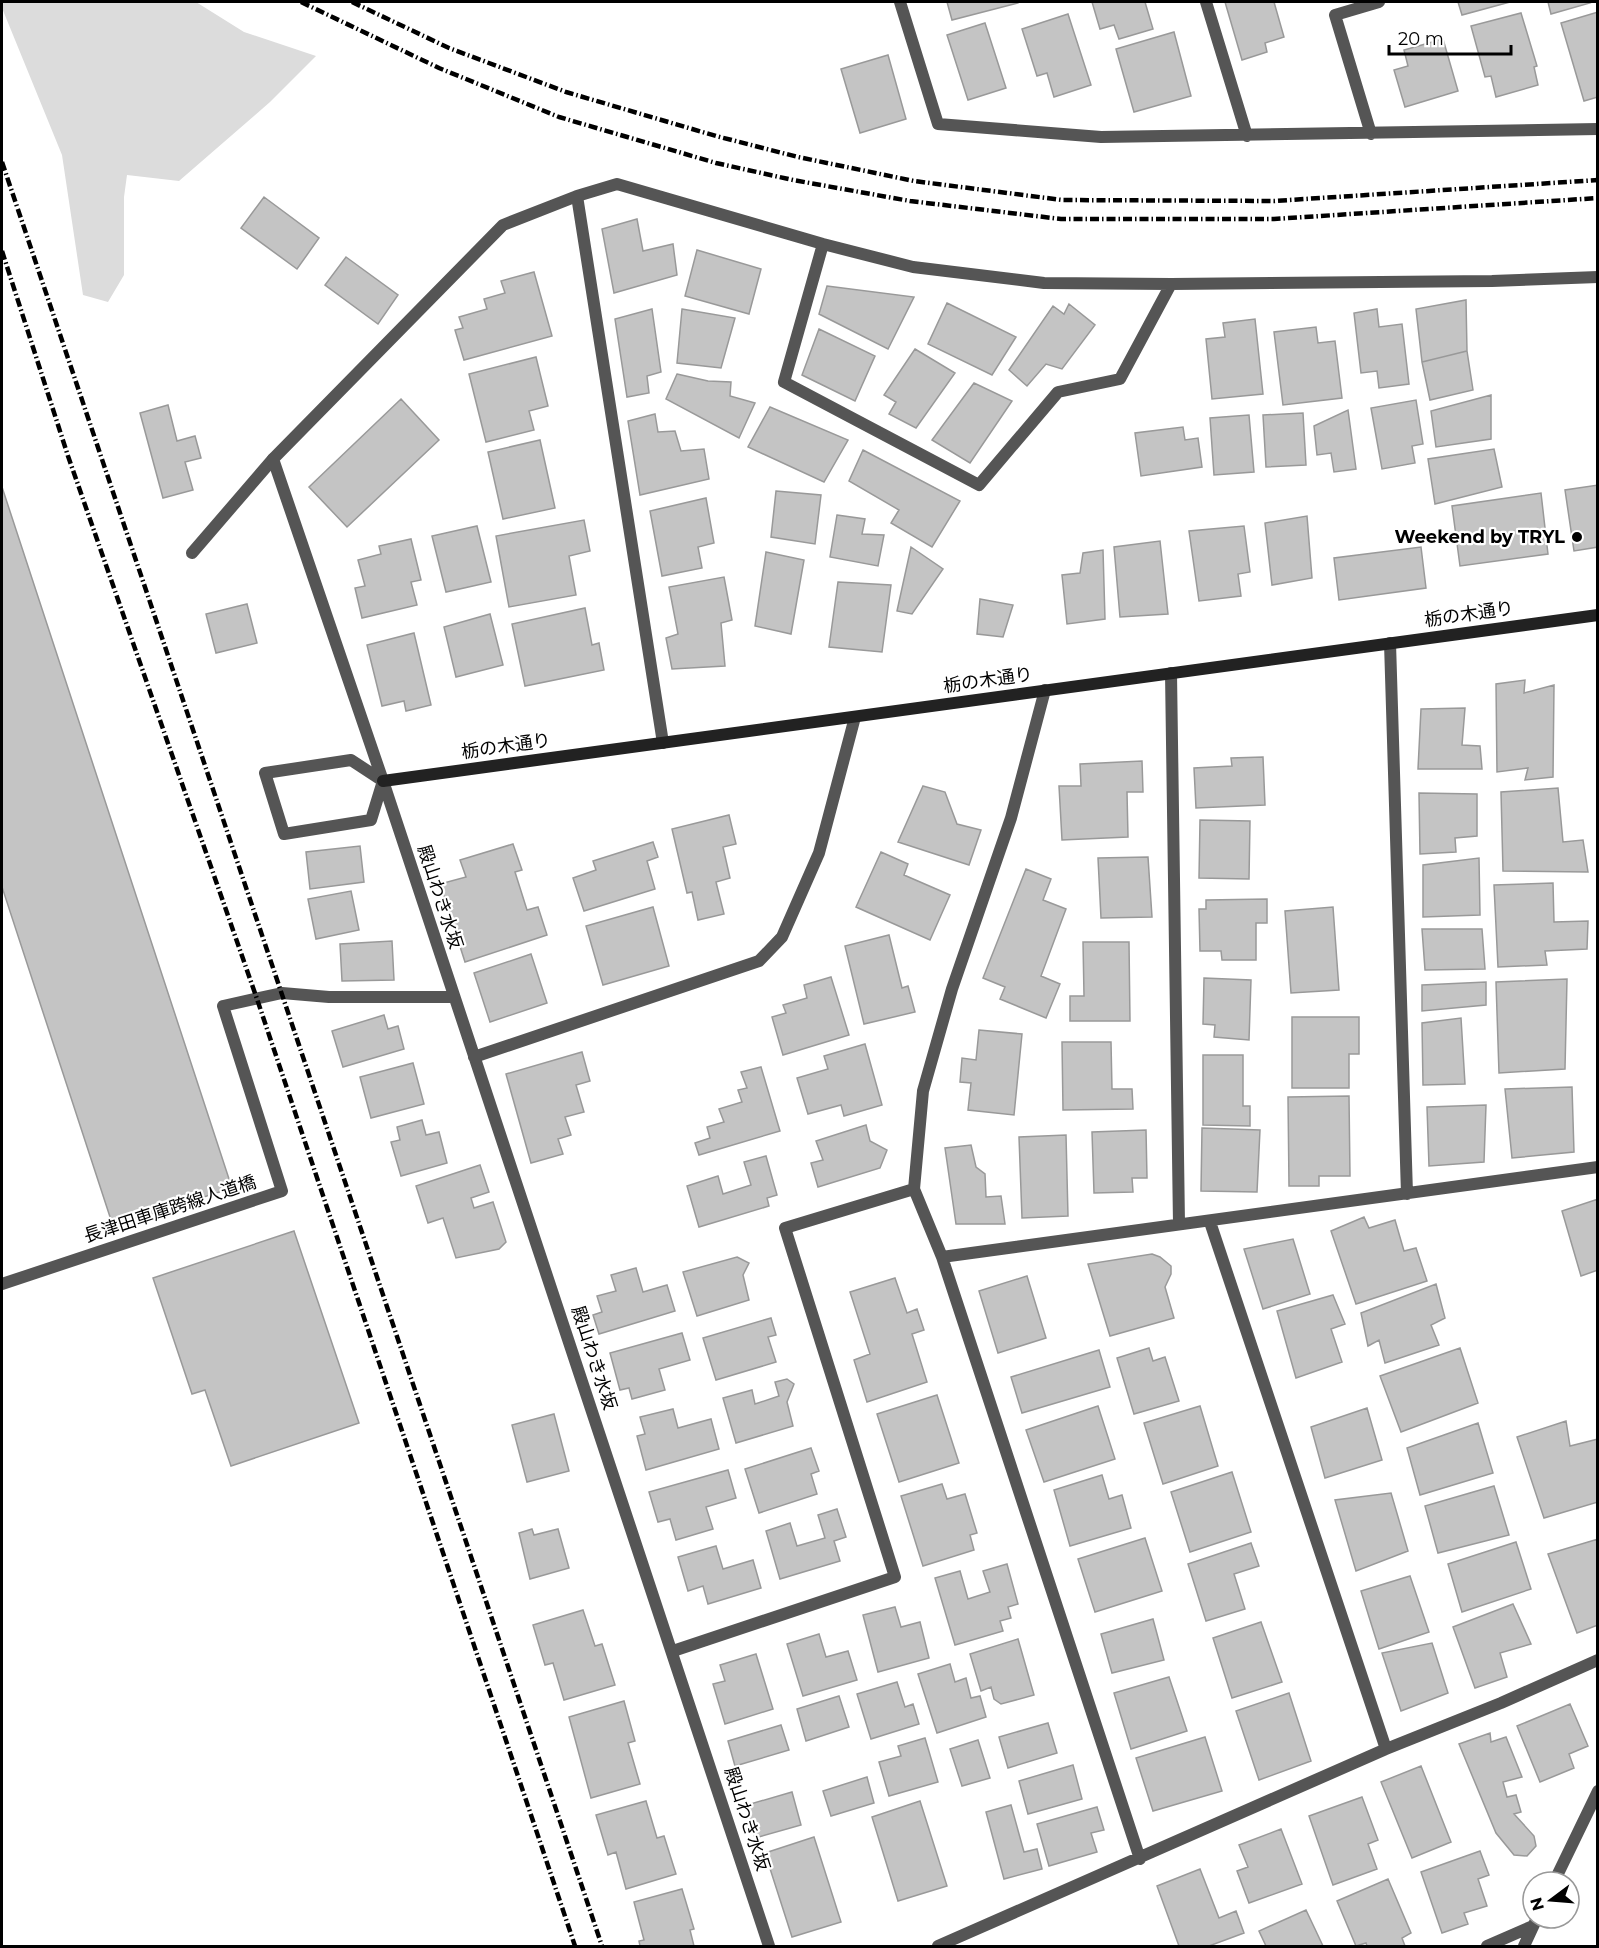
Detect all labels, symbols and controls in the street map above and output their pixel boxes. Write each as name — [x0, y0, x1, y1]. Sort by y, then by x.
scale bar — [1389, 18, 1510, 56]
text: 20 m — [1398, 28, 1444, 50]
place label: Weekend by TRYL — [1395, 526, 1565, 548]
marker: Weekend by TRYL — [1570, 530, 1584, 544]
street label: 栃の木通り — [1423, 597, 1515, 631]
street label: 栃の木通り — [942, 663, 1034, 697]
street label: 栃の木通り — [460, 729, 552, 763]
street label: 殿山わき水坂 — [413, 842, 467, 952]
street label: 長津田車庫跨線人道橋 — [81, 1171, 259, 1247]
street label: 殿山わき水坂 — [567, 1303, 621, 1413]
street label: 殿山わき水坂 — [720, 1764, 774, 1874]
north arrow — [1521, 1870, 1581, 1930]
text: N — [1526, 1895, 1548, 1913]

